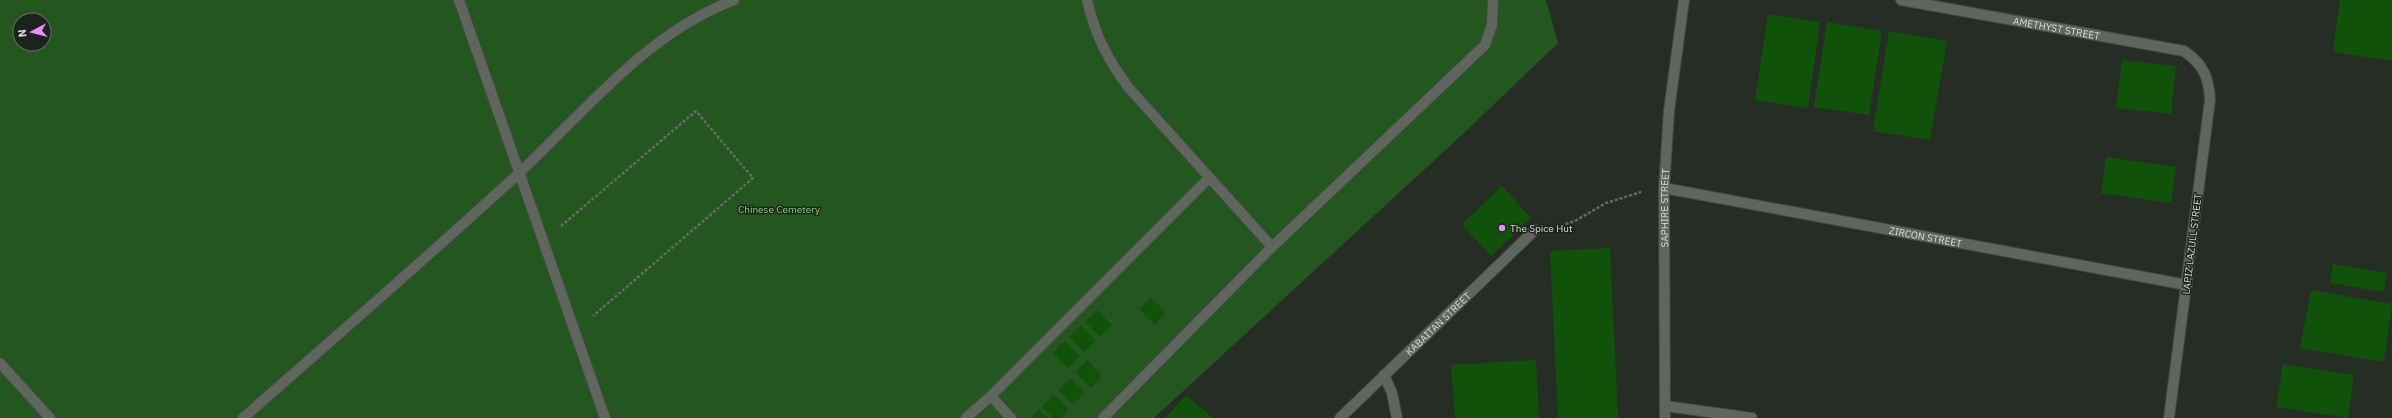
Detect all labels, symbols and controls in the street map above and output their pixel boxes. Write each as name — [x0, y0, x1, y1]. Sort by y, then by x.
north arrow — [12, 12, 52, 52]
street label: AMETHYST STREET — [2012, 14, 2101, 42]
text: N — [15, 28, 30, 38]
street label: SAPHIRE STREET — [1657, 168, 1672, 248]
street label: LAPIZ LAZULL STREET — [2179, 193, 2205, 295]
park label: Chinese Cemetery — [738, 203, 820, 216]
place label: The Spice Hut — [1510, 222, 1573, 235]
marker: The Spice Hut — [1497, 223, 1507, 233]
street label: ZIRCON STREET — [1888, 223, 1963, 250]
street label: KABAITAN STREET — [1403, 289, 1473, 358]

